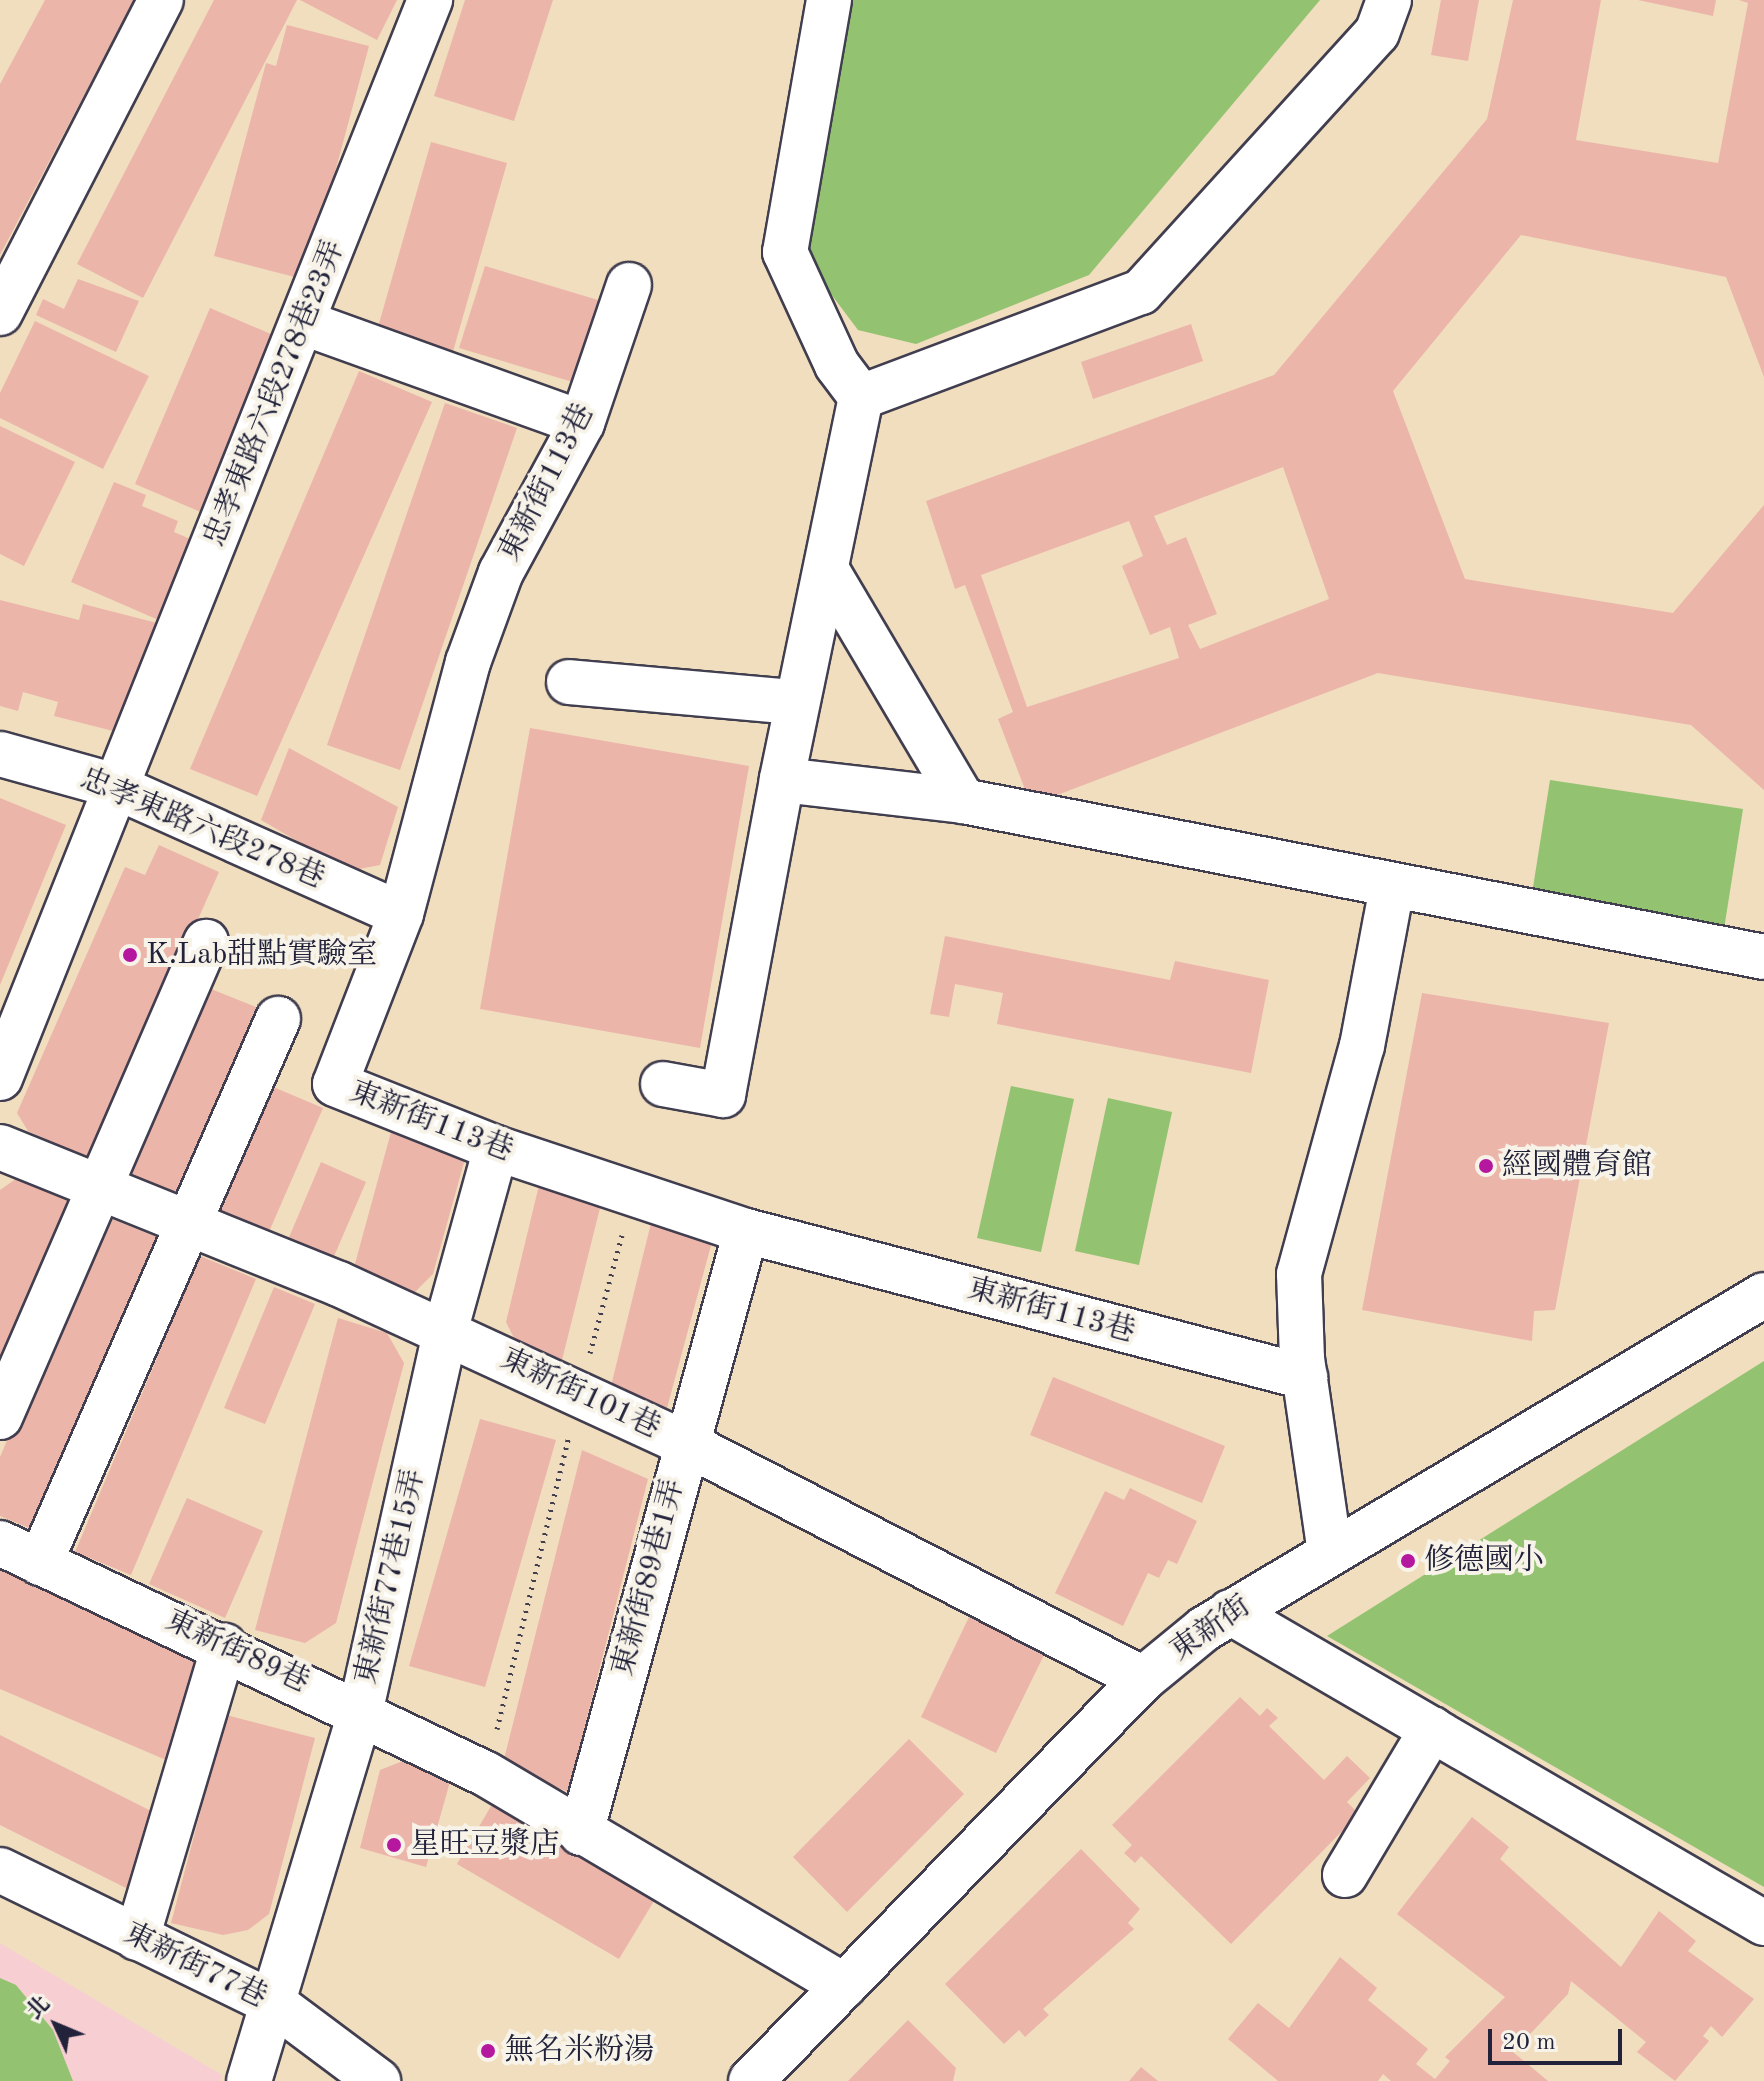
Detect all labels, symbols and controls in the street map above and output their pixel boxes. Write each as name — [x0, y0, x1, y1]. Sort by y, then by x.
street label: 忠孝東路六段278巷23弄 — [197, 236, 353, 552]
street label: 東新街113巷 — [492, 398, 602, 568]
street label: 忠孝東路六段278巷 — [74, 761, 330, 897]
place label: K.Lab甜點實驗室 — [146, 937, 377, 973]
marker: K.Lab甜點實驗室 — [121, 946, 139, 964]
street label: 東新街113巷 — [344, 1074, 518, 1170]
place label: 經國體育館 — [1502, 1148, 1652, 1184]
marker: 經國體育館 — [1477, 1157, 1495, 1175]
street label: 東新街113巷 — [963, 1271, 1139, 1351]
street label: 東新街101巷 — [494, 1341, 666, 1447]
street label: 東新街77巷15弄 — [349, 1466, 433, 1688]
street label: 東新街89巷1弄 — [605, 1476, 693, 1680]
place label: 修德國小 — [1424, 1543, 1544, 1579]
marker: 修德國小 — [1399, 1552, 1417, 1570]
street label: 東新街 — [1164, 1588, 1258, 1670]
street label: 東新街89巷 — [159, 1603, 315, 1701]
place label: 星旺豆漿店 — [410, 1827, 560, 1863]
marker: 星旺豆漿店 — [385, 1836, 403, 1854]
street label: 東新街77巷 — [118, 1916, 272, 2016]
north arrow — [16, 1985, 96, 2065]
text: 北 — [23, 1993, 54, 2024]
scale bar — [1492, 2013, 1626, 2063]
text: 20 m — [1502, 2031, 1556, 2055]
place label: 無名米粉湯 — [504, 2033, 654, 2069]
marker: 無名米粉湯 — [479, 2042, 497, 2060]

